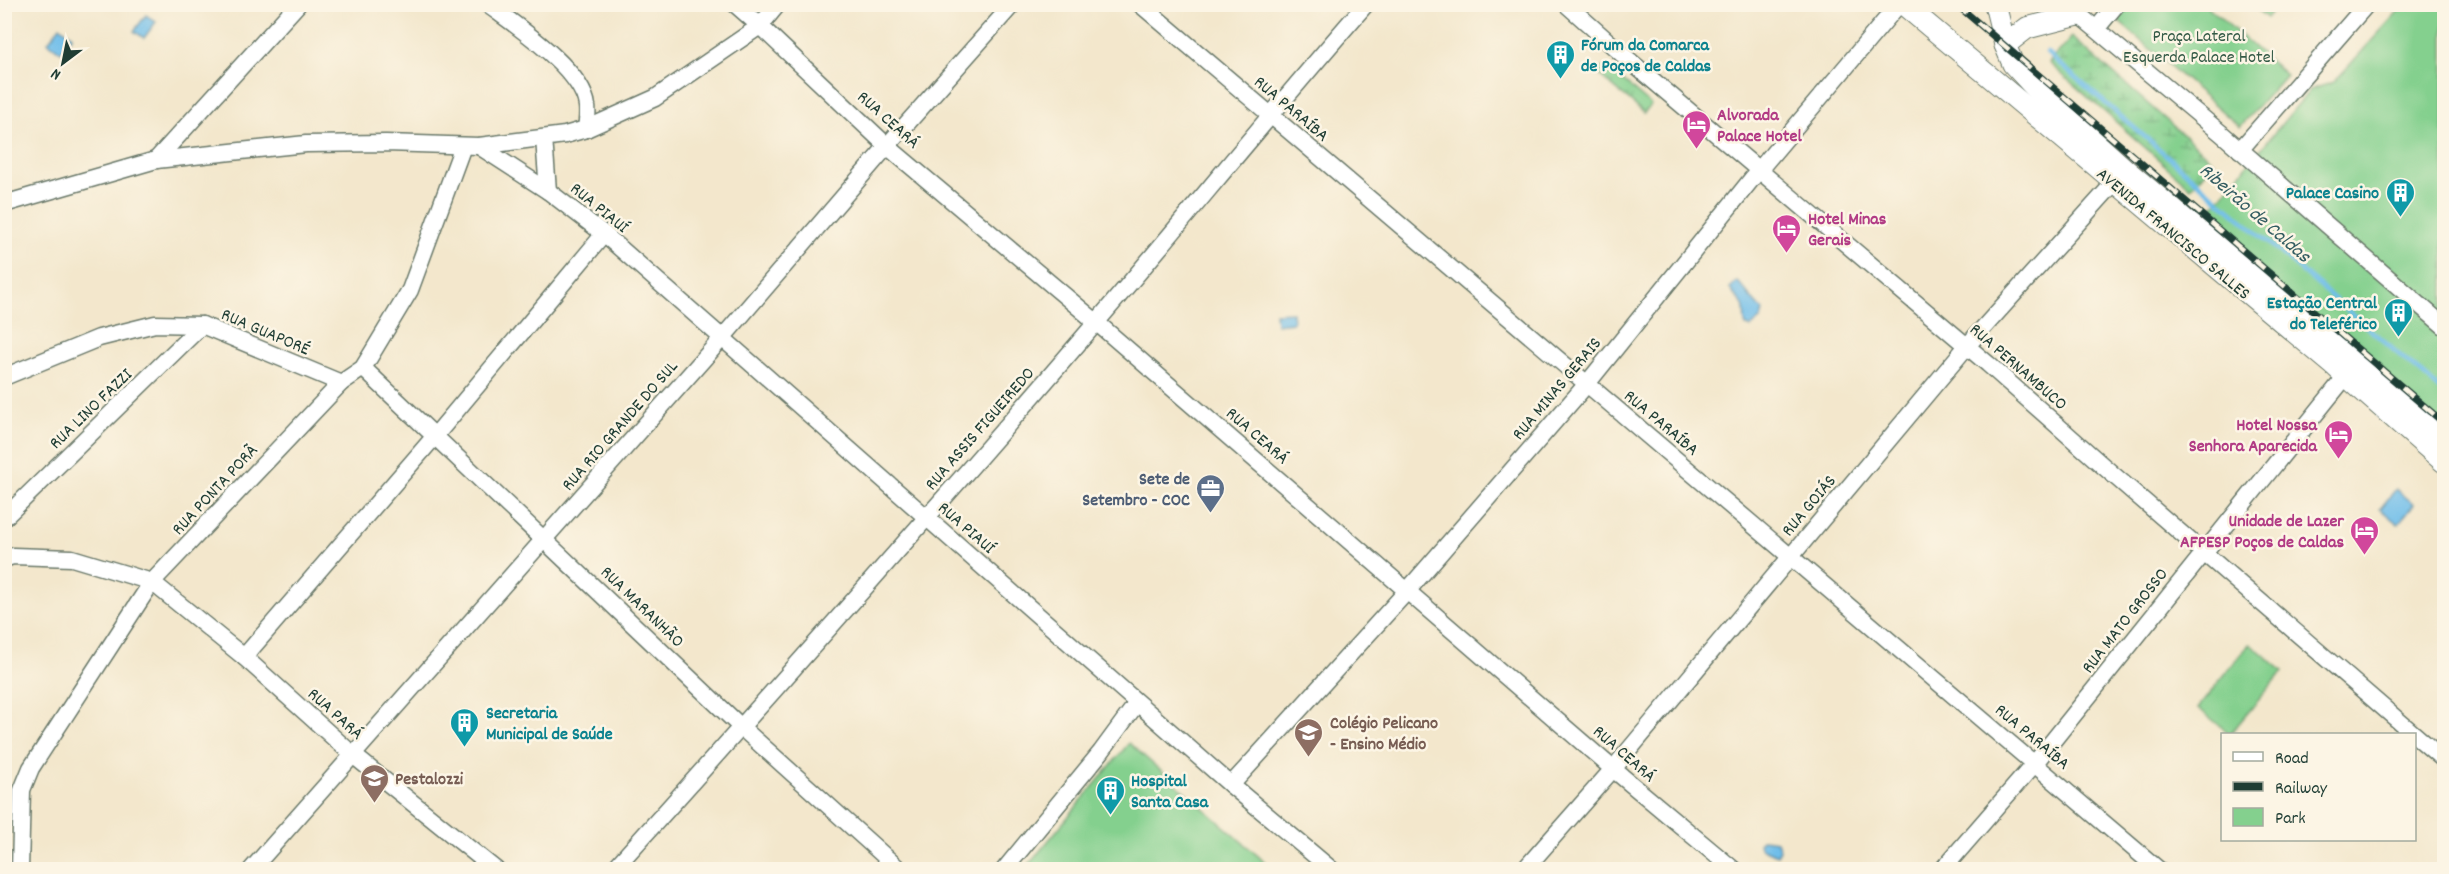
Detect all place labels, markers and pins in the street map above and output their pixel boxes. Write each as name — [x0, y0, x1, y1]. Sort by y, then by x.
place label: Fórum da Comarca de Poços de Caldas — [1581, 34, 1712, 80]
building icon: Fórum da Comarca de Poços de Caldas — [1544, 38, 1576, 80]
place label: Alvorada Palace Hotel — [1717, 104, 1802, 150]
hotel icon: Alvorada Palace Hotel — [1680, 108, 1712, 150]
building icon: Palace Casino — [2384, 176, 2416, 218]
place label: Palace Casino — [2286, 182, 2379, 207]
place label: Hotel Minas Gerais — [1808, 208, 1887, 254]
hotel icon: Hotel Minas Gerais — [1771, 212, 1803, 254]
place label: Estação Central do Teleférico — [2267, 292, 2378, 338]
building icon: Estação Central do Teleférico — [2382, 296, 2414, 338]
place label: Hotel Nossa Senhora Aparecida — [2189, 414, 2318, 460]
hotel icon: Hotel Nossa Senhora Aparecida — [2322, 418, 2354, 460]
place label: Sete de Setembro - COC — [1082, 468, 1190, 514]
office icon: Sete de Setembro - COC — [1195, 472, 1227, 514]
place label: Unidade de Lazer AFPESP Poços de Caldas — [2180, 510, 2344, 556]
hotel icon: Unidade de Lazer AFPESP Poços de Caldas — [2349, 514, 2381, 556]
place label: Secretaria Municipal de Saúde — [486, 702, 613, 748]
building icon: Secretaria Municipal de Saúde — [449, 706, 481, 748]
place label: Colégio Pelicano - Ensino Médio — [1330, 712, 1438, 758]
school or university icon: Colégio Pelicano - Ensino Médio — [1293, 716, 1325, 758]
school or university icon: Pestalozzi — [358, 762, 390, 804]
place label: Pestalozzi — [395, 768, 464, 793]
place label: Hospital Santa Casa — [1131, 770, 1209, 816]
building icon: Hospital Santa Casa — [1094, 774, 1126, 816]

